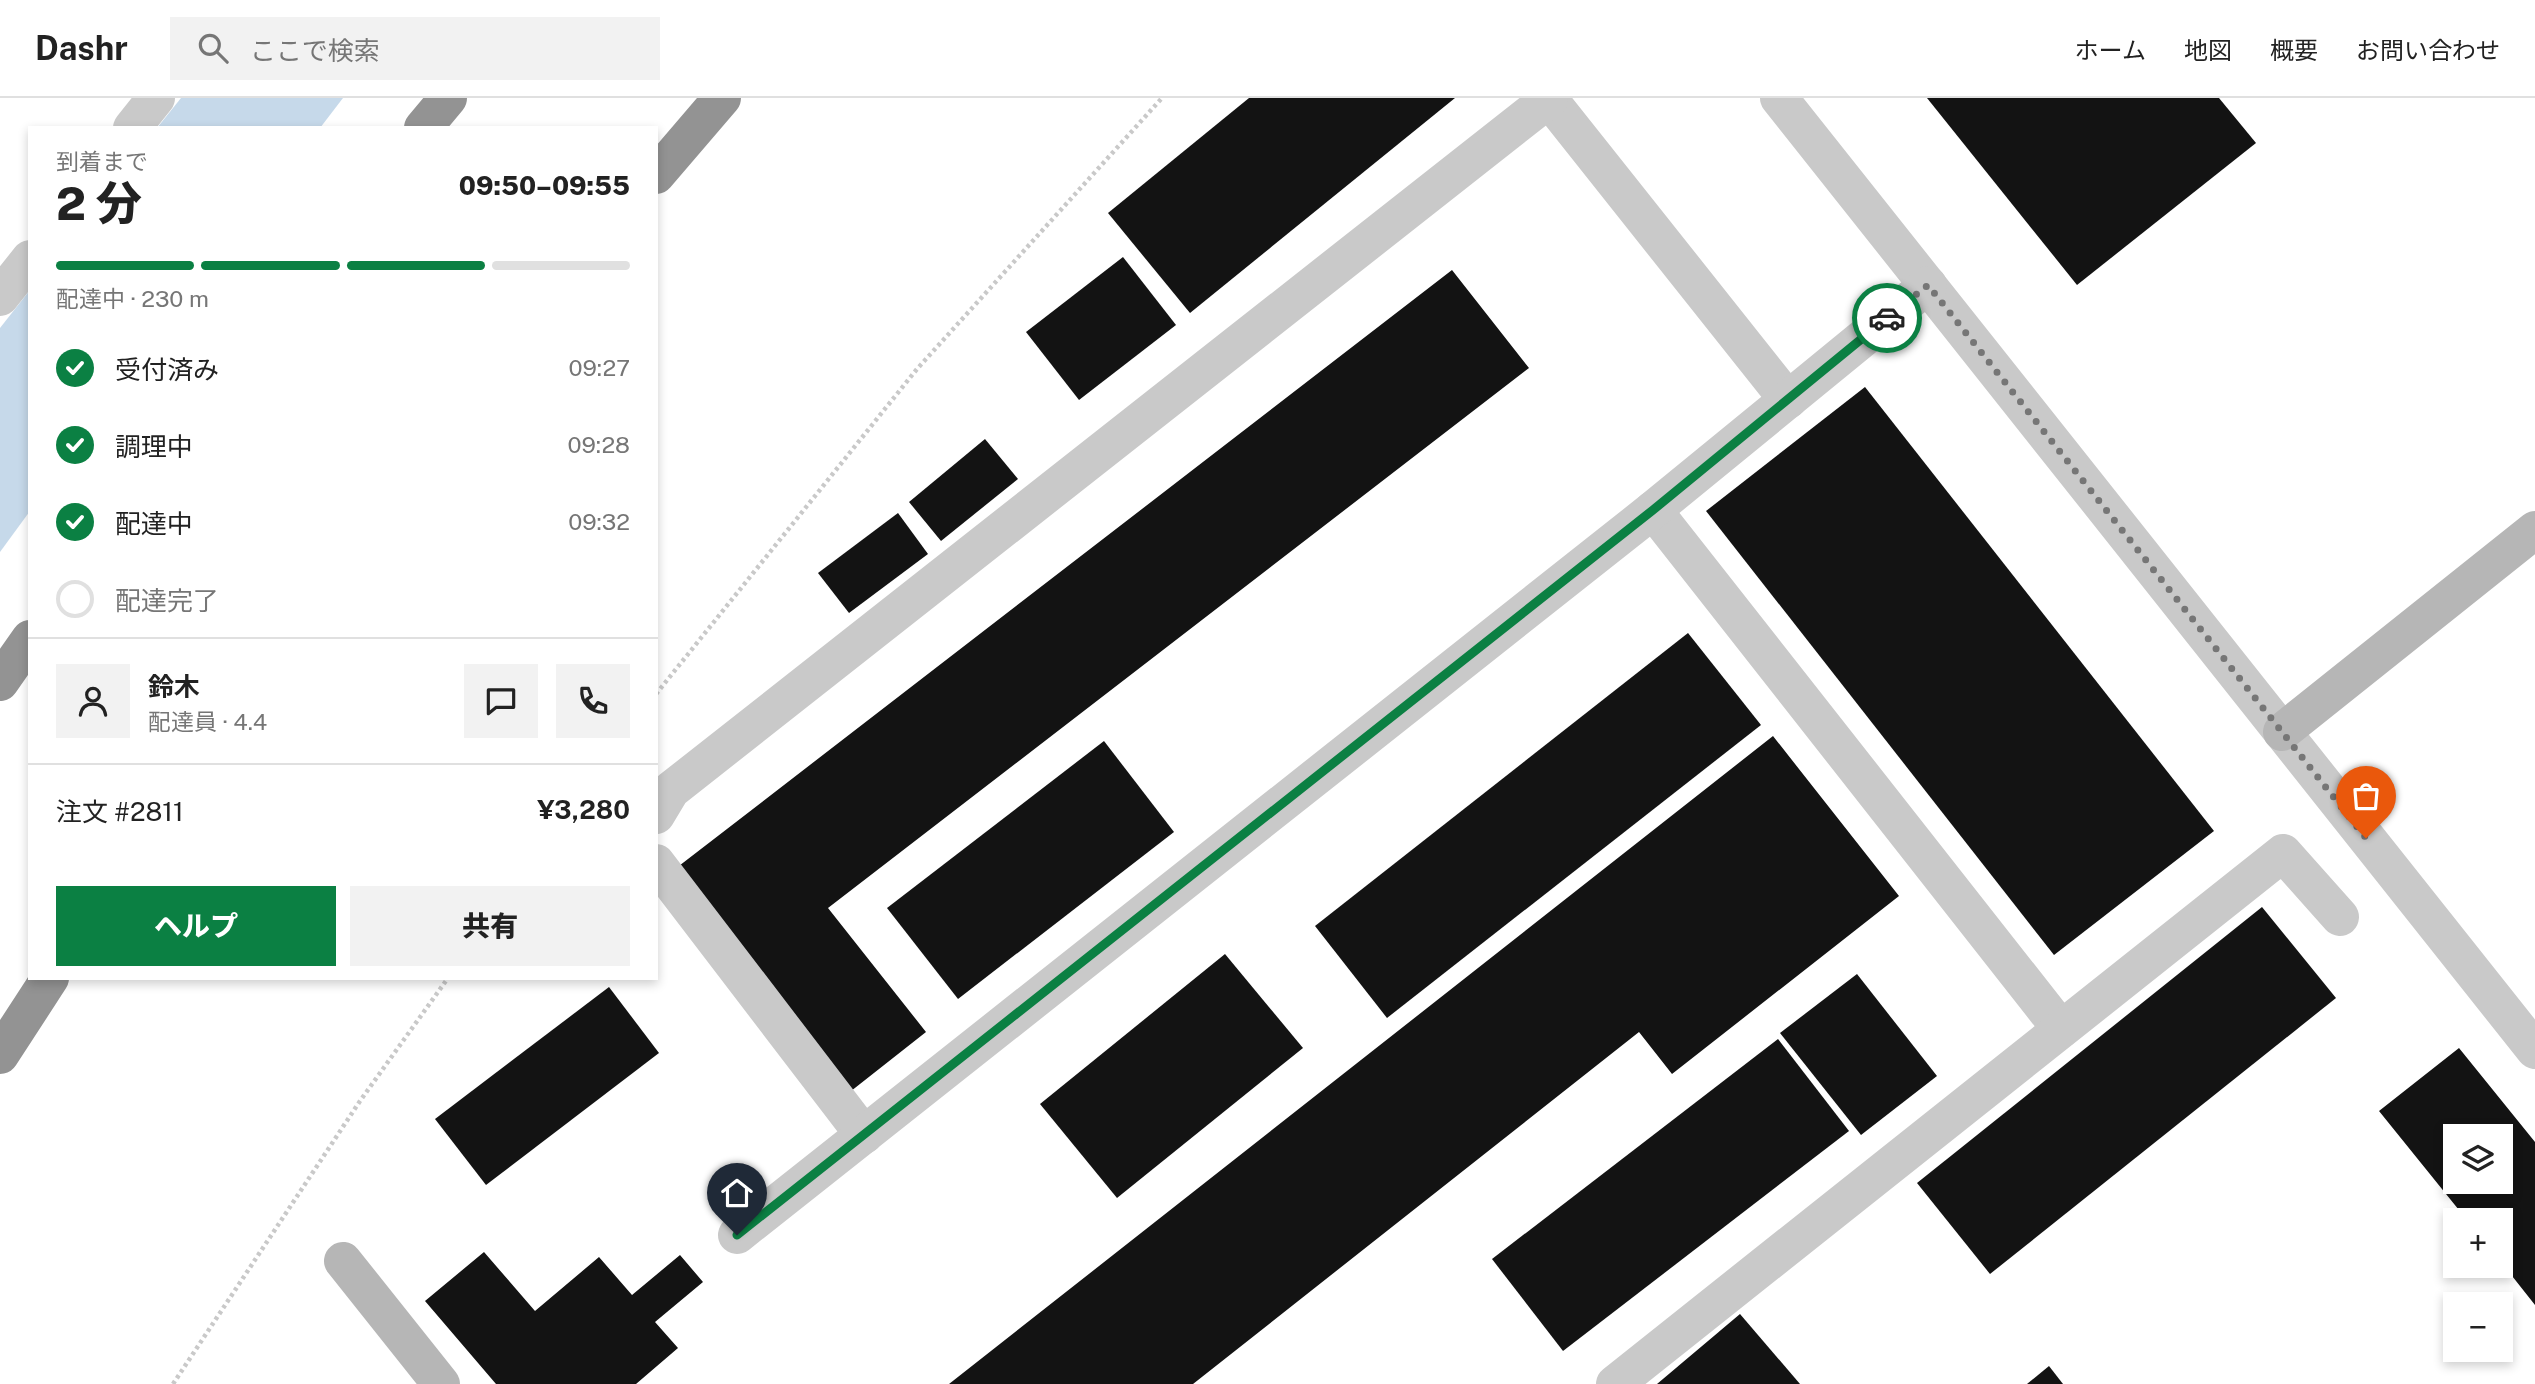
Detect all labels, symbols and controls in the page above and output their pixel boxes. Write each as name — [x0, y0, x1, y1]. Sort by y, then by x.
search box — [170, 17, 660, 80]
text: Dashr — [35, 29, 128, 67]
icon: search — [194, 29, 232, 67]
text: ここで検索 — [250, 35, 380, 66]
text: ホーム — [2075, 36, 2146, 64]
text: 地図 — [2184, 36, 2232, 64]
text: 概要 — [2270, 36, 2318, 64]
text: お問い合わせ — [2356, 36, 2500, 64]
text: 到着まで — [56, 148, 148, 175]
text: 09:50–09:55 — [459, 170, 630, 201]
text: 2 分 — [56, 176, 142, 230]
courier — [1852, 283, 1922, 353]
text: 配達中 · 230 m — [56, 285, 209, 312]
icon: car — [1868, 299, 1906, 337]
icon: check — [56, 349, 94, 387]
text: 受付済み — [115, 354, 219, 385]
text: 09:27 — [569, 354, 630, 381]
icon: check — [56, 426, 94, 464]
text: 調理中 — [115, 431, 193, 462]
text: 09:28 — [567, 431, 630, 458]
icon: check — [56, 503, 94, 541]
text: 配達中 — [115, 508, 193, 539]
text: 09:32 — [568, 508, 630, 535]
text: 配達完了 — [115, 585, 219, 616]
button: person — [56, 664, 130, 738]
button: chat — [464, 664, 538, 738]
button: phone — [556, 664, 630, 738]
text: 鈴木 — [148, 671, 200, 702]
text: 配達員 · 4.4 — [148, 708, 267, 735]
pin — [2336, 766, 2396, 838]
icon: bag — [2347, 777, 2385, 815]
text: ¥3,280 — [537, 794, 630, 825]
text: 注文 #2811 — [56, 796, 184, 827]
button: ヘルプ — [56, 886, 336, 966]
button: 共有 — [350, 886, 630, 966]
map controls — [2443, 1124, 2513, 1362]
button: layers — [2443, 1124, 2513, 1194]
pin — [707, 1163, 767, 1235]
icon: home — [718, 1174, 756, 1212]
button: + — [2443, 1208, 2513, 1278]
button: − — [2443, 1292, 2513, 1362]

